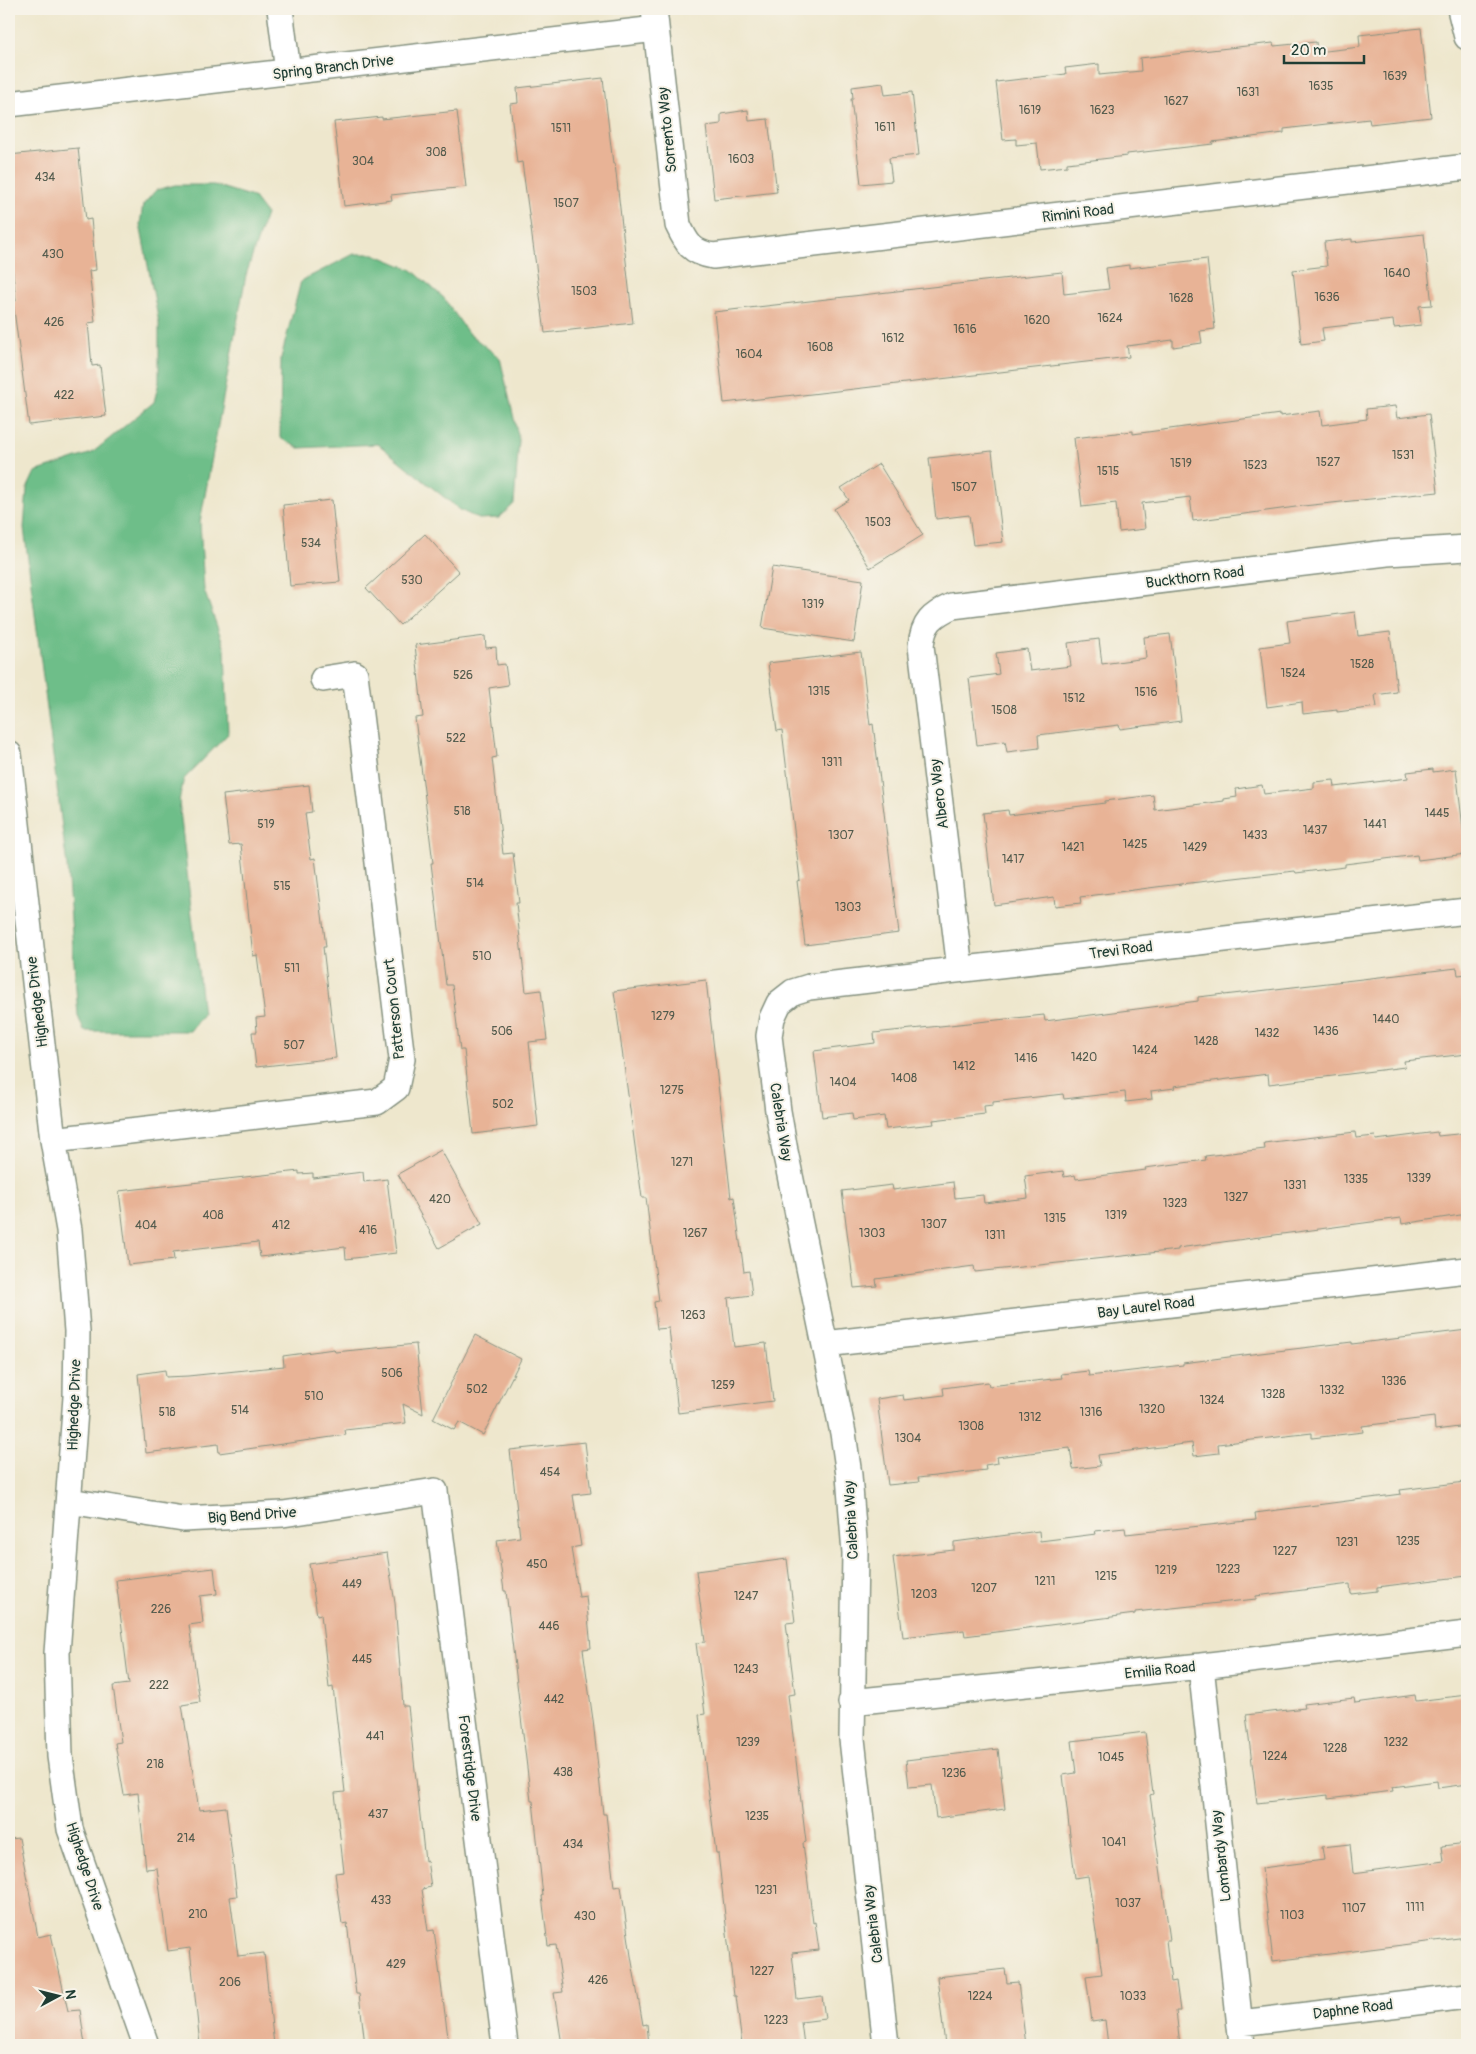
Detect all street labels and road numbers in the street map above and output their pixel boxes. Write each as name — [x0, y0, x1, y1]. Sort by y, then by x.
street label: Spring Branch Drive — [271, 51, 395, 84]
street label: Sorrento Way — [653, 86, 681, 174]
street label: Rimini Road — [1041, 200, 1115, 227]
street label: Buckthorn Road — [1145, 562, 1245, 593]
street label: Albero Way — [926, 757, 953, 830]
street label: Trevi Road — [1088, 937, 1154, 964]
street label: Highedge Drive — [22, 955, 53, 1049]
street label: Patterson Court — [380, 956, 409, 1060]
street label: Calebria Way — [765, 1082, 796, 1163]
street label: Bay Laurel Road — [1096, 1292, 1196, 1323]
street label: Highedge Drive — [63, 1358, 86, 1451]
street label: Calebria Way — [840, 1479, 863, 1560]
street label: Big Bend Drive — [207, 1503, 298, 1528]
street label: Emilia Road — [1124, 1657, 1197, 1684]
street label: Forestridge Drive — [454, 1714, 486, 1823]
street label: Lombardy Way — [1207, 1809, 1236, 1903]
street label: Highedge Drive — [61, 1820, 108, 1913]
street label: Calebria Way — [859, 1883, 888, 1964]
street label: Daphne Road — [1312, 1995, 1394, 2024]

